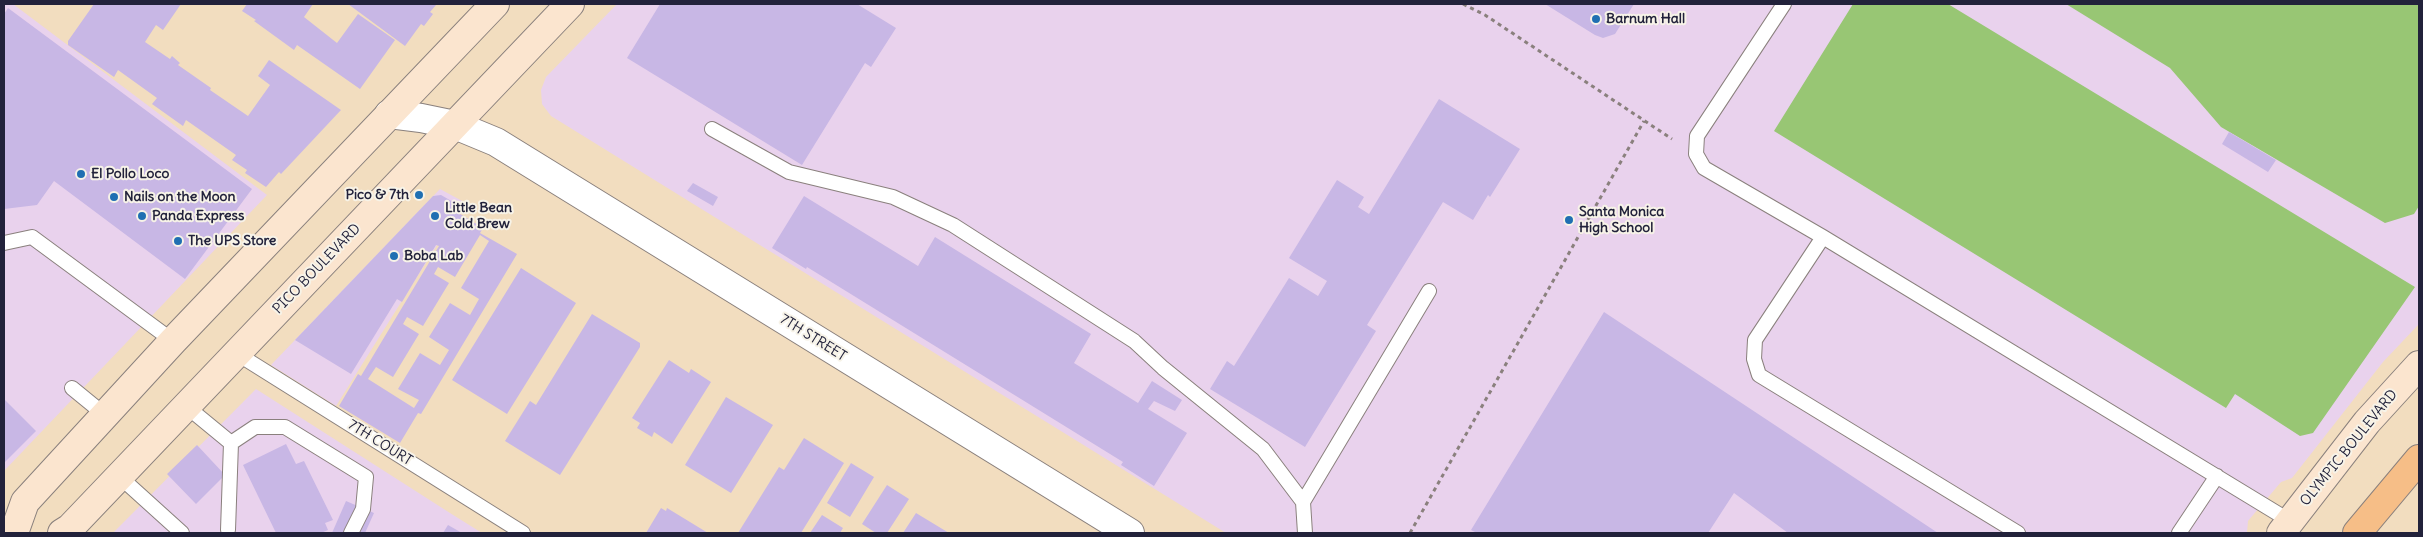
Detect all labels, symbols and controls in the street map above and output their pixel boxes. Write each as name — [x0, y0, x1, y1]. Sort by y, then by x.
place label: Barnum Hall — [1606, 11, 1685, 27]
marker: Barnum Hall — [1590, 13, 1602, 25]
place label: El Pollo Loco — [91, 166, 169, 182]
marker: El Pollo Loco — [75, 168, 87, 180]
place label: Pico & 7th — [346, 187, 409, 203]
place label: Nails on the Moon — [124, 189, 236, 205]
marker: Pico & 7th — [413, 189, 425, 201]
marker: Nails on the Moon — [108, 191, 120, 203]
place label: Little Bean Cold Brew — [445, 200, 512, 232]
place label: Santa Monica High School — [1579, 204, 1664, 236]
place label: Panda Express — [152, 208, 244, 224]
marker: Panda Express — [136, 210, 148, 222]
marker: Little Bean Cold Brew — [429, 210, 441, 222]
marker: Santa Monica High School — [1563, 214, 1575, 226]
street label: PICO BOULEVARD — [270, 220, 364, 318]
place label: The UPS Store — [188, 233, 276, 249]
marker: The UPS Store — [172, 235, 184, 247]
place label: Boba Lab — [404, 248, 463, 264]
marker: Boba Lab — [388, 250, 400, 262]
street label: 7TH STREET — [777, 311, 849, 365]
street label: OLYMPIC BOULEVARD — [2297, 386, 2401, 510]
street label: 7TH COURT — [345, 417, 415, 469]

